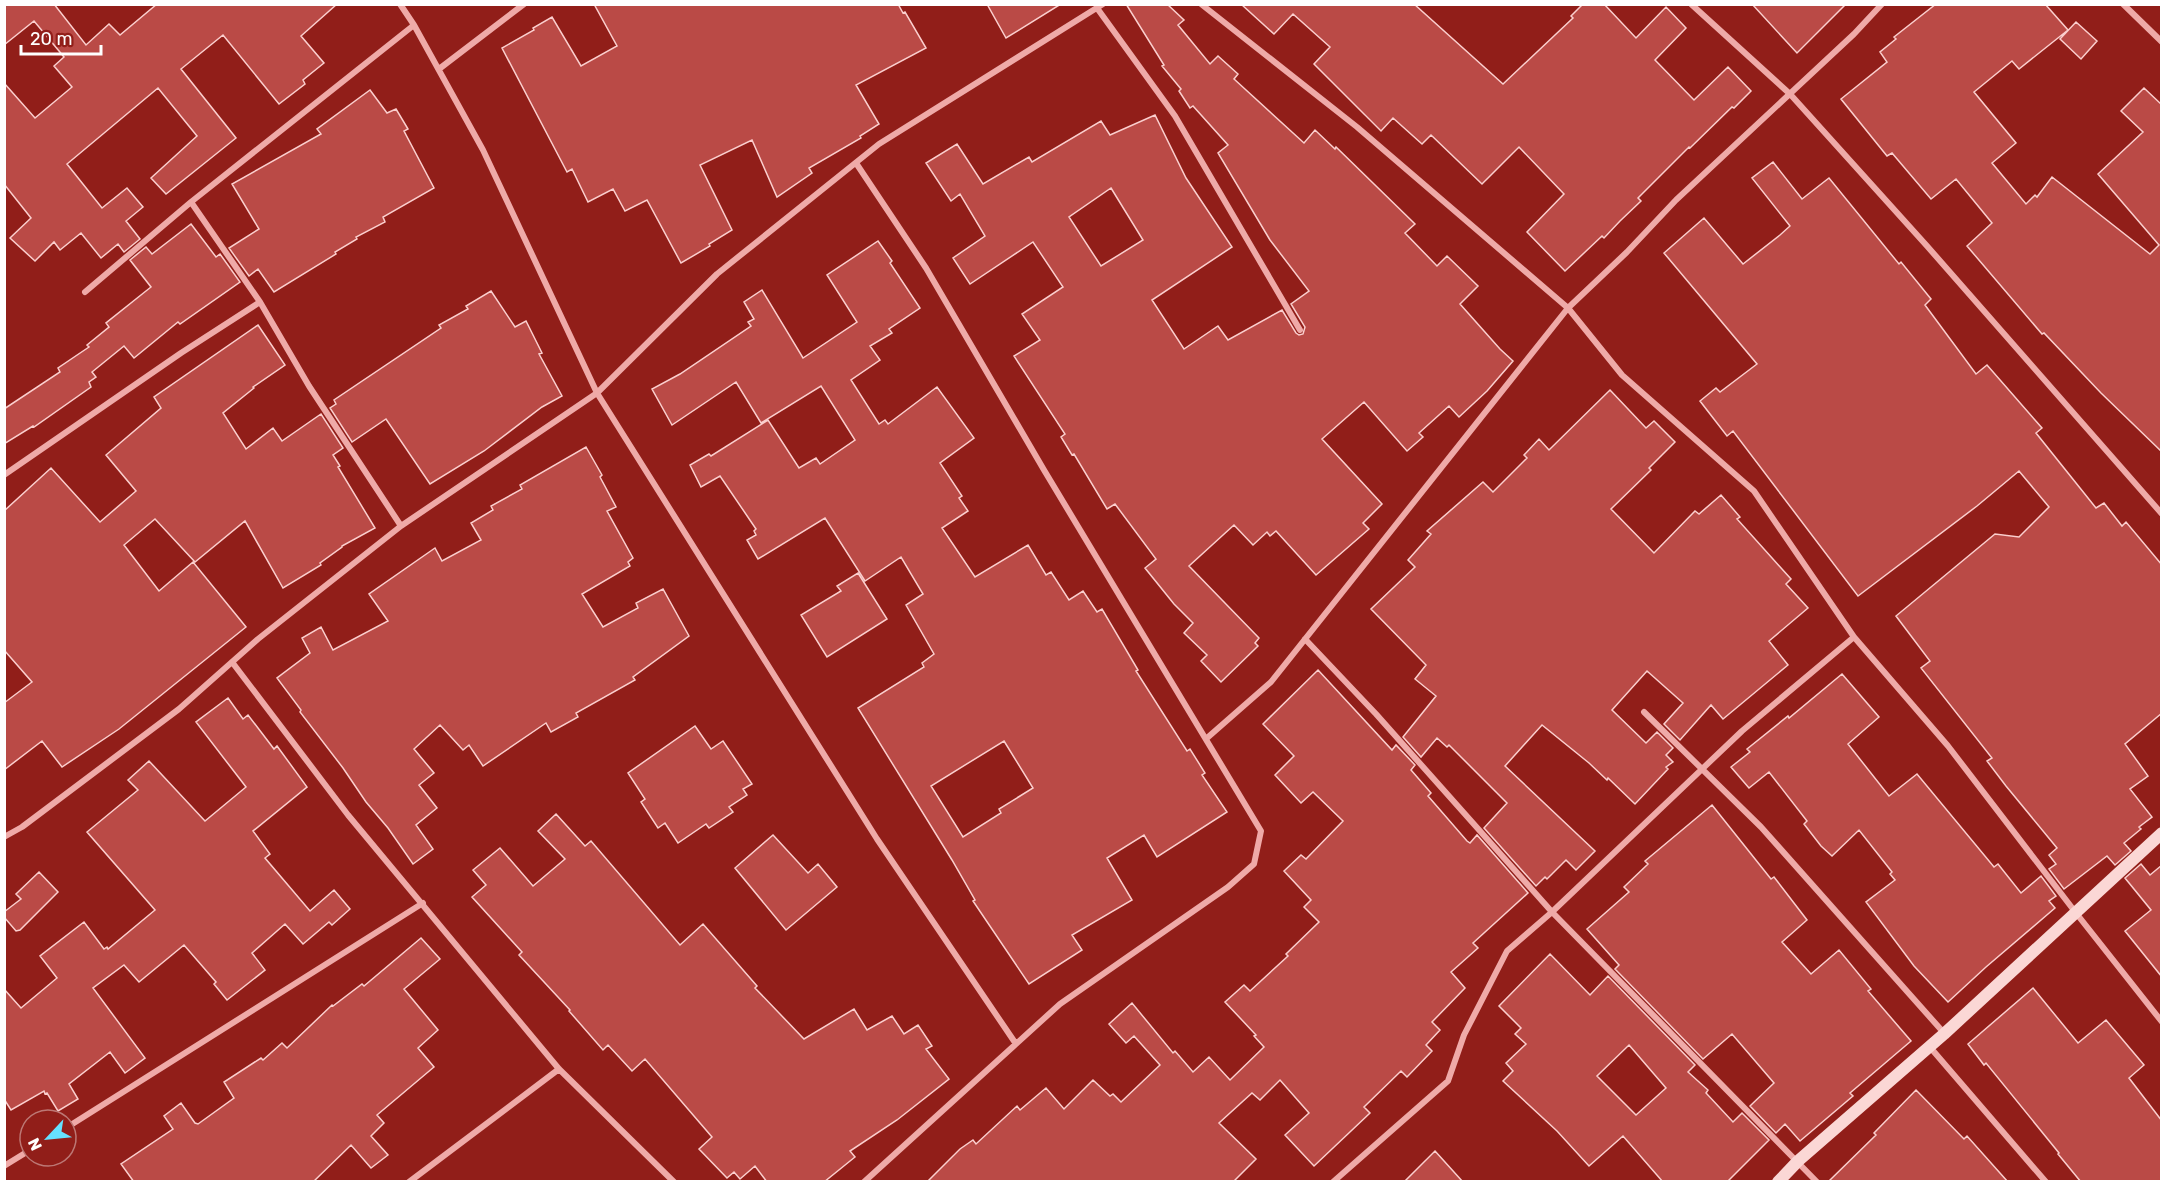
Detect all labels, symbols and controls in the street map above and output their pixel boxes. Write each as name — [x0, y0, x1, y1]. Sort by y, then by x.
scale bar — [21, 18, 100, 56]
text: 20 m — [30, 28, 72, 50]
north arrow — [18, 1108, 78, 1168]
text: N — [24, 1135, 46, 1154]

